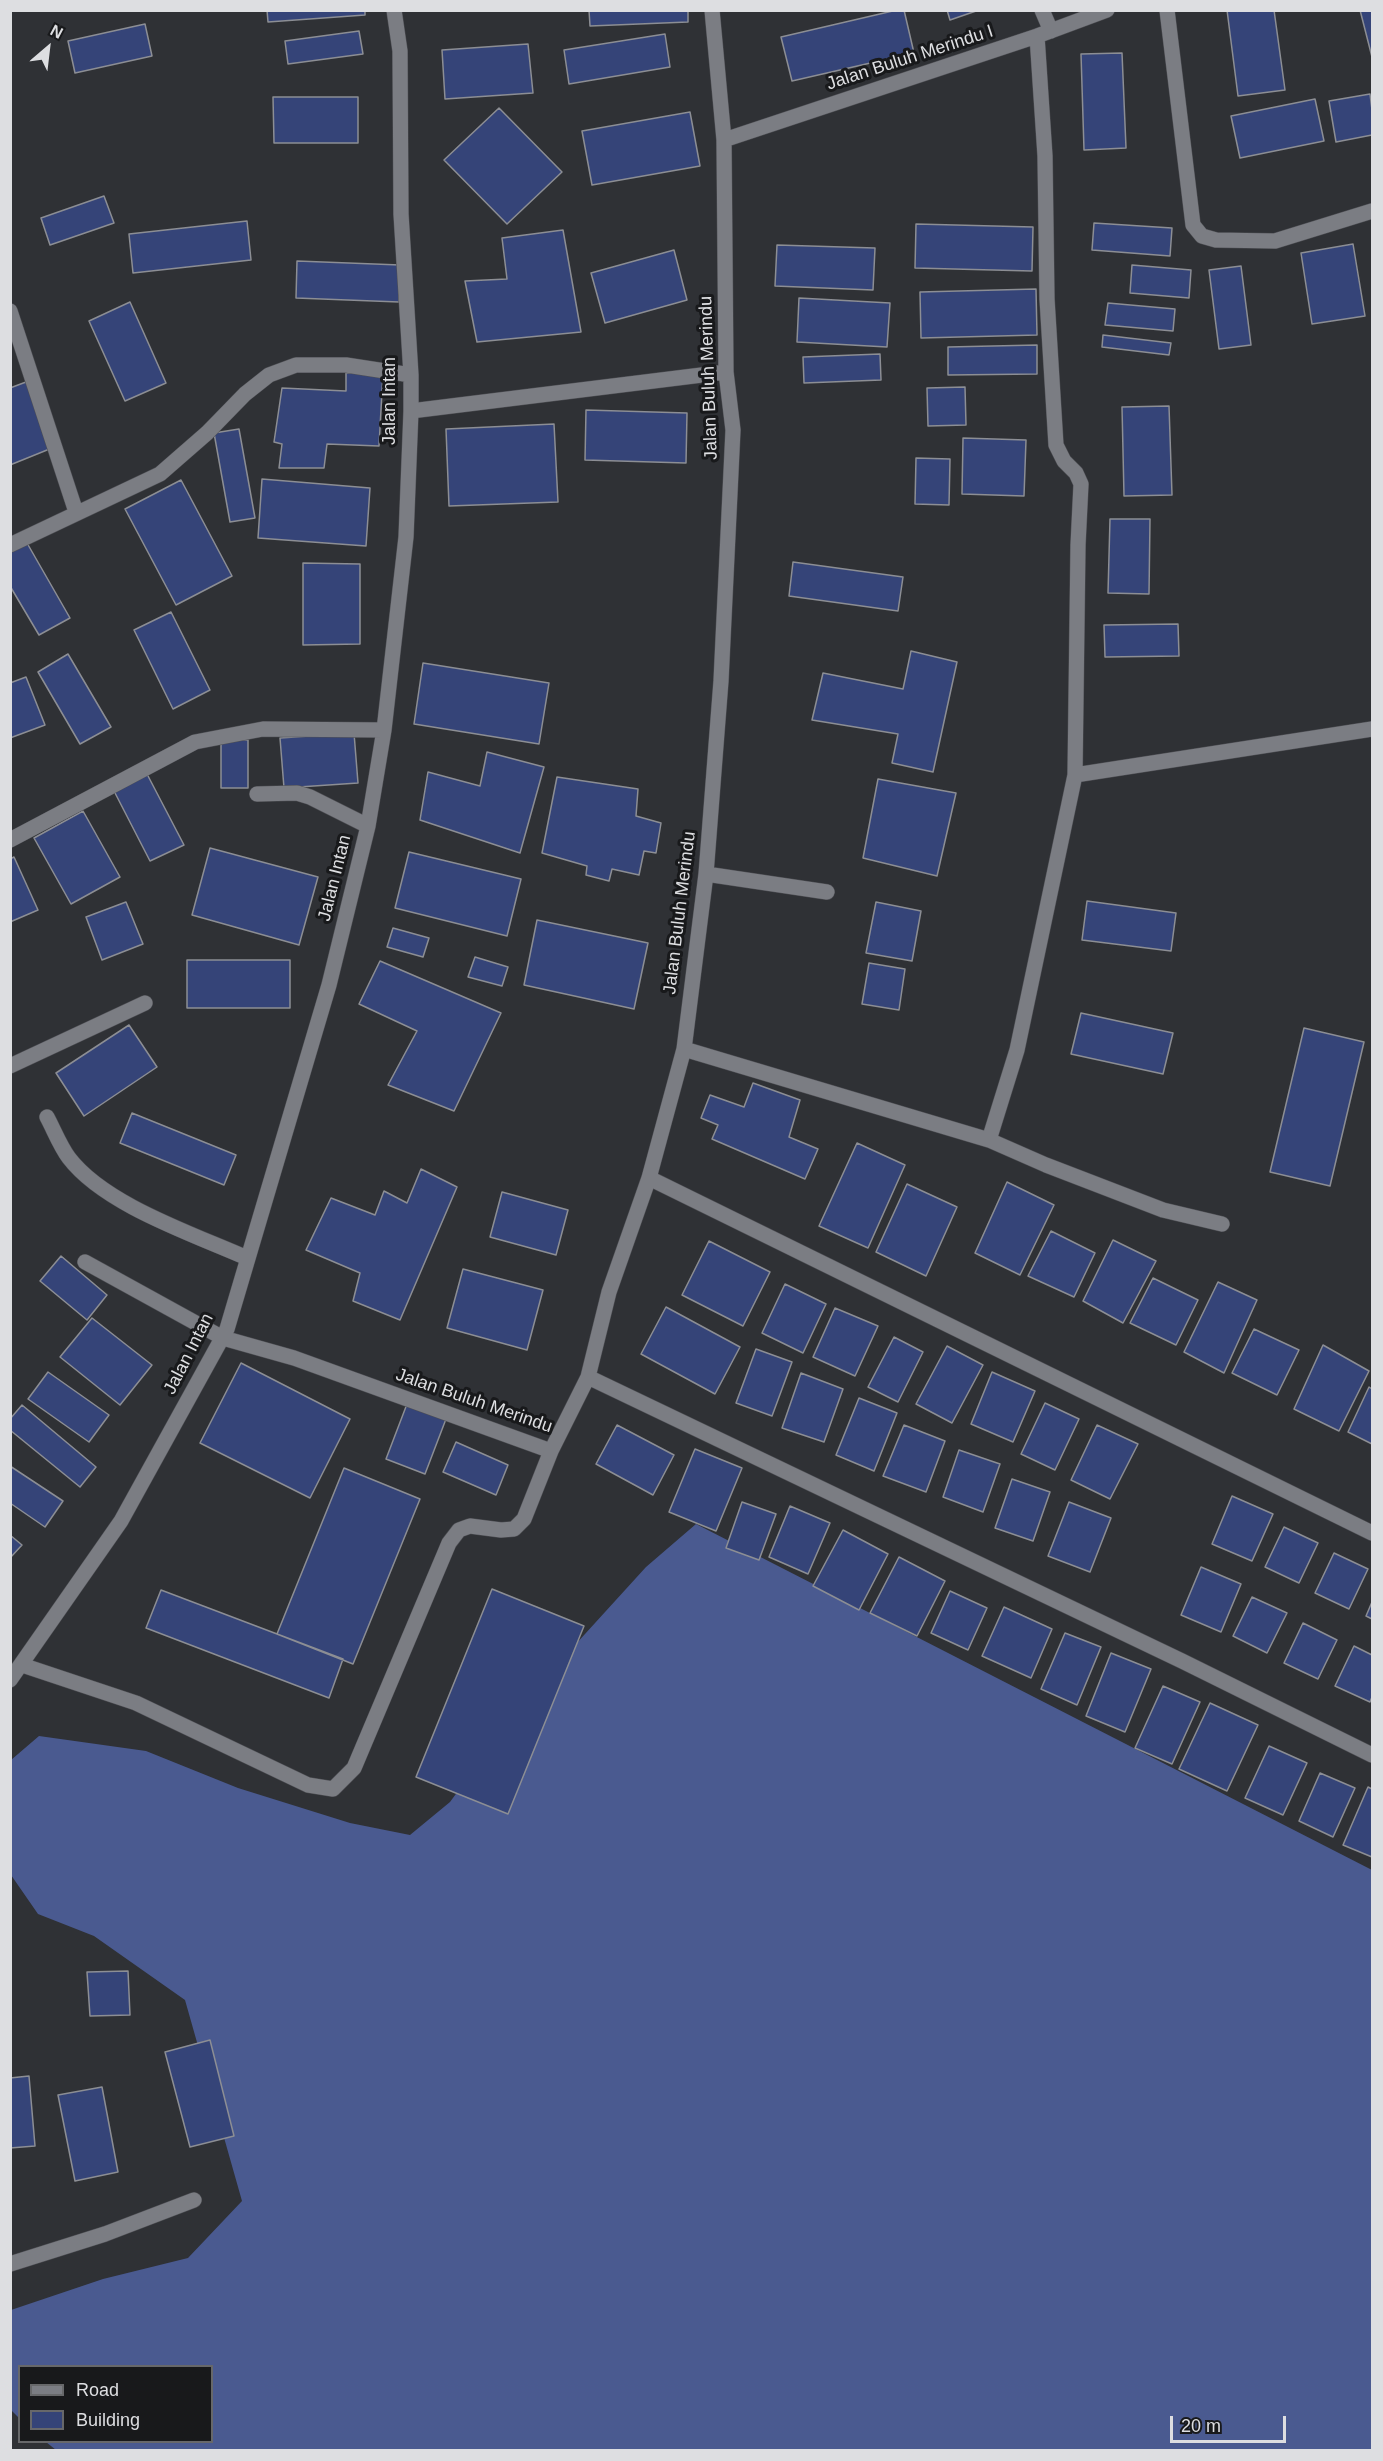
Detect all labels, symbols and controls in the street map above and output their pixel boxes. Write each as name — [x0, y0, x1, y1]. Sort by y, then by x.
north arrow — [18, 18, 78, 78]
text: N — [48, 21, 66, 42]
street label: Jalan Buluh Merindu I — [824, 21, 996, 95]
street label: Jalan Buluh Merindu — [695, 296, 723, 460]
street label: Jalan Intan — [379, 357, 401, 445]
street label: Jalan Buluh Merindu — [659, 830, 701, 996]
street label: Jalan Intan — [314, 833, 356, 923]
street label: Jalan Intan — [159, 1310, 219, 1398]
street label: Jalan Buluh Merindu — [393, 1364, 555, 1438]
legend — [18, 2365, 213, 2443]
text: Road — [76, 2380, 119, 2400]
scale bar — [1173, 2404, 1288, 2442]
text: Building — [76, 2410, 140, 2430]
text: 20 m — [1181, 2416, 1221, 2436]

